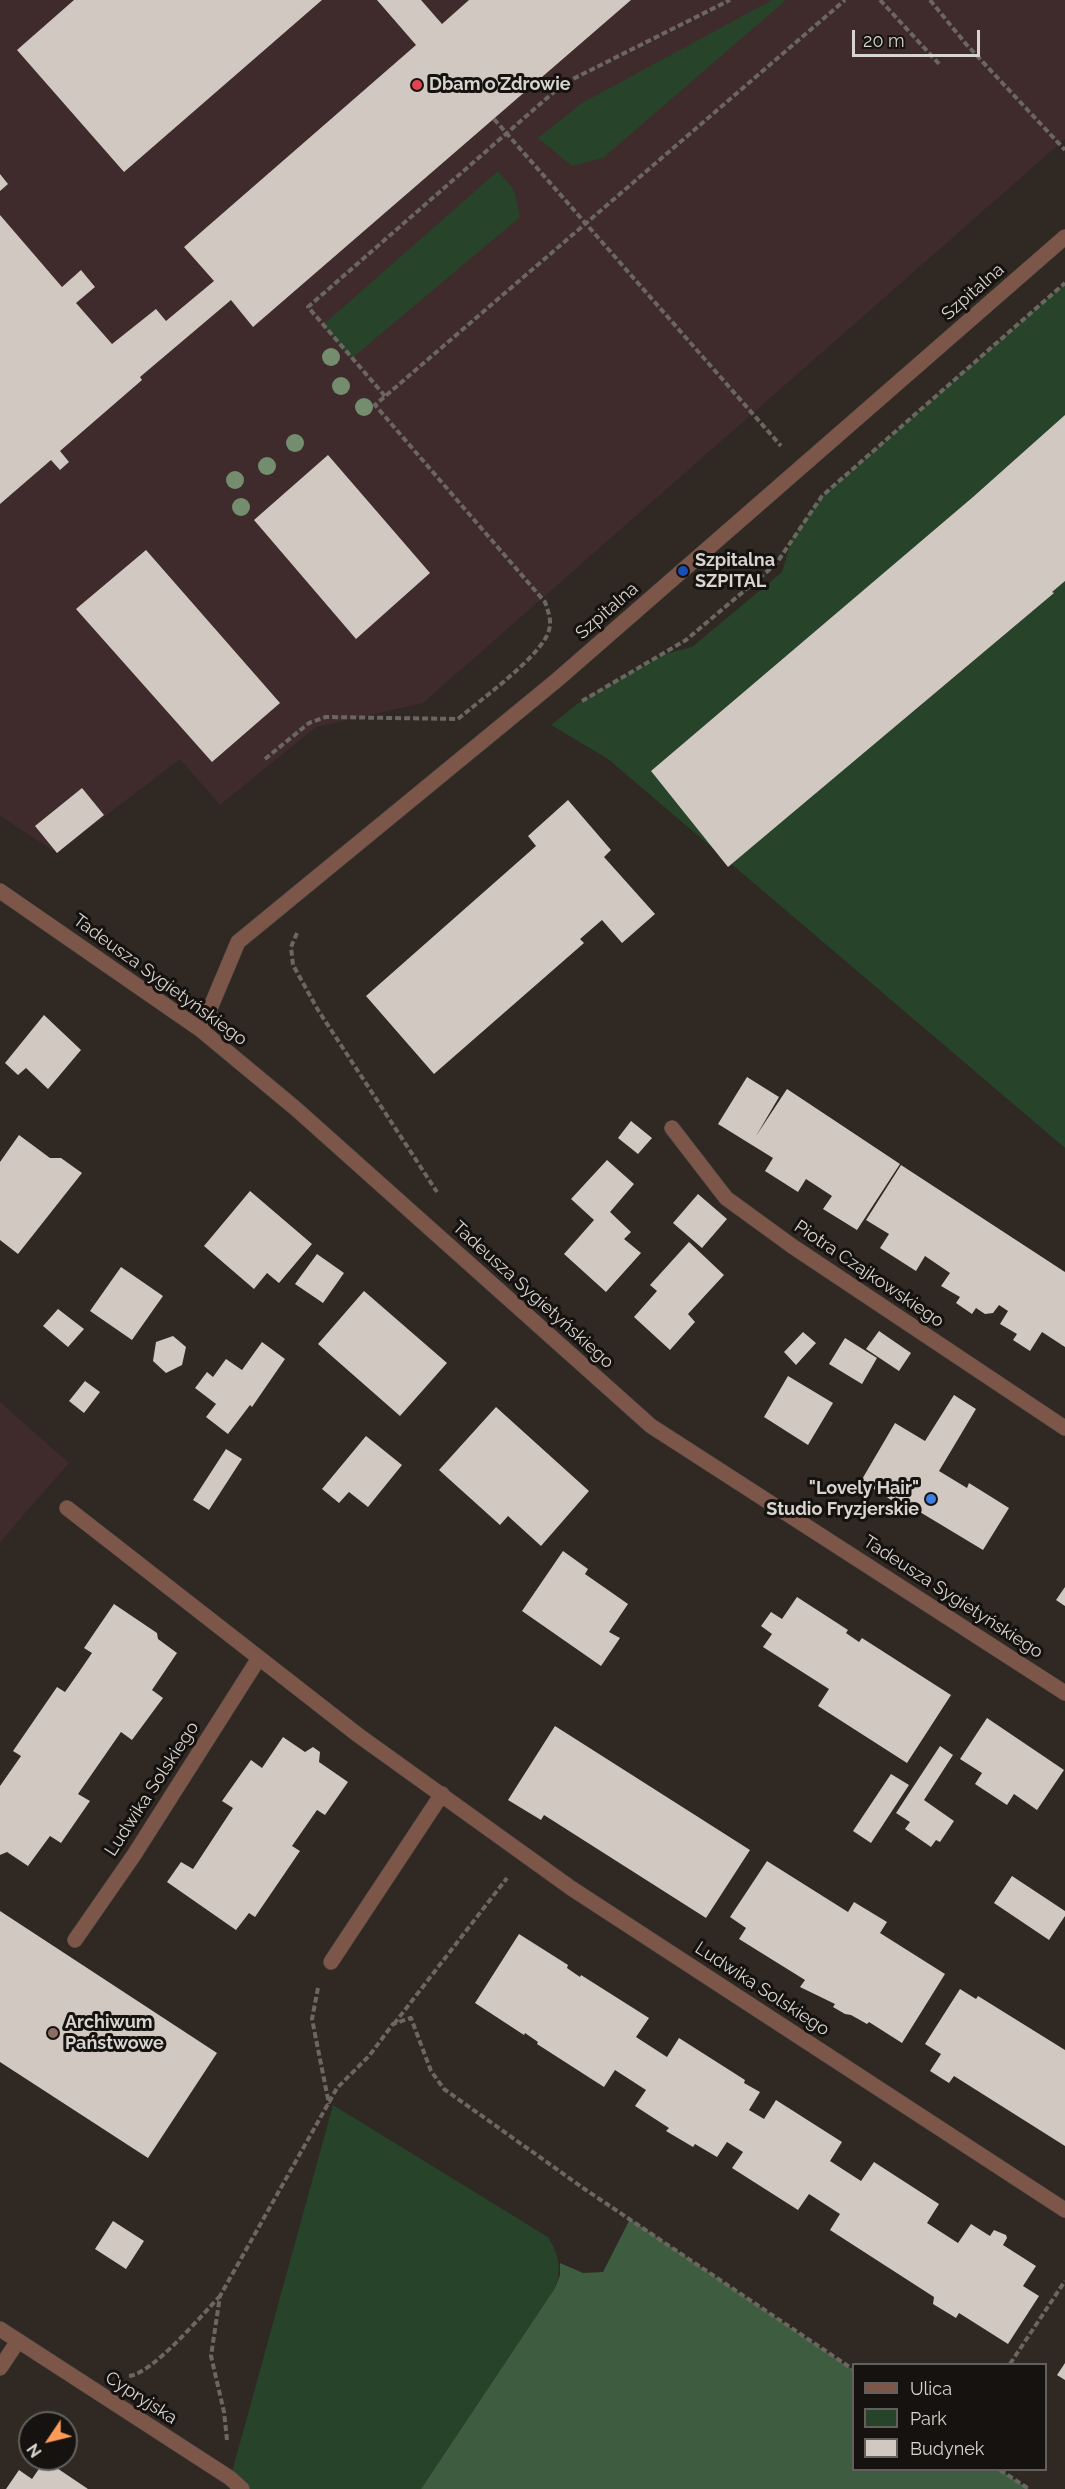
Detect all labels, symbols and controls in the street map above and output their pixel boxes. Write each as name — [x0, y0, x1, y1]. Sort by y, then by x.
scale bar — [855, 18, 982, 56]
text: 20 m — [863, 30, 905, 51]
place label: Dbam o Zdrowie — [429, 74, 571, 96]
marker: Dbam o Zdrowie — [410, 78, 424, 92]
street label: Szpitalna — [937, 259, 1009, 325]
place label: Szpitalna SZPITAL — [695, 550, 775, 592]
marker: Szpitalna SZPITAL — [676, 564, 690, 578]
street label: Szpitalna — [571, 578, 643, 644]
street label: Tadeusza Sygietyńskiego — [69, 910, 251, 1050]
street label: Piotra Czajkowskiego — [790, 1216, 948, 1332]
street label: Tadeusza Sygietyńskiego — [448, 1217, 618, 1373]
place label: "Lovely Hair" Studio Fryzjerskie — [766, 1478, 919, 1520]
marker: "Lovely Hair" Studio Fryzjerskie — [924, 1492, 938, 1506]
street label: Tadeusza Sygietyńskiego — [859, 1531, 1047, 1663]
street label: Ludwika Solskiego — [100, 1718, 204, 1860]
street label: Ludwika Solskiego — [691, 1937, 833, 2041]
place label: Archiwum Państwowe — [65, 2012, 164, 2054]
marker: Archiwum Państwowe — [46, 2026, 60, 2040]
legend — [852, 2363, 1047, 2471]
street label: Cypryjska — [101, 2367, 181, 2429]
text: Ulica — [910, 2378, 952, 2399]
text: Park — [910, 2408, 947, 2429]
north arrow — [18, 2411, 78, 2471]
text: Budynek — [910, 2438, 984, 2459]
text: N — [23, 2440, 46, 2461]

